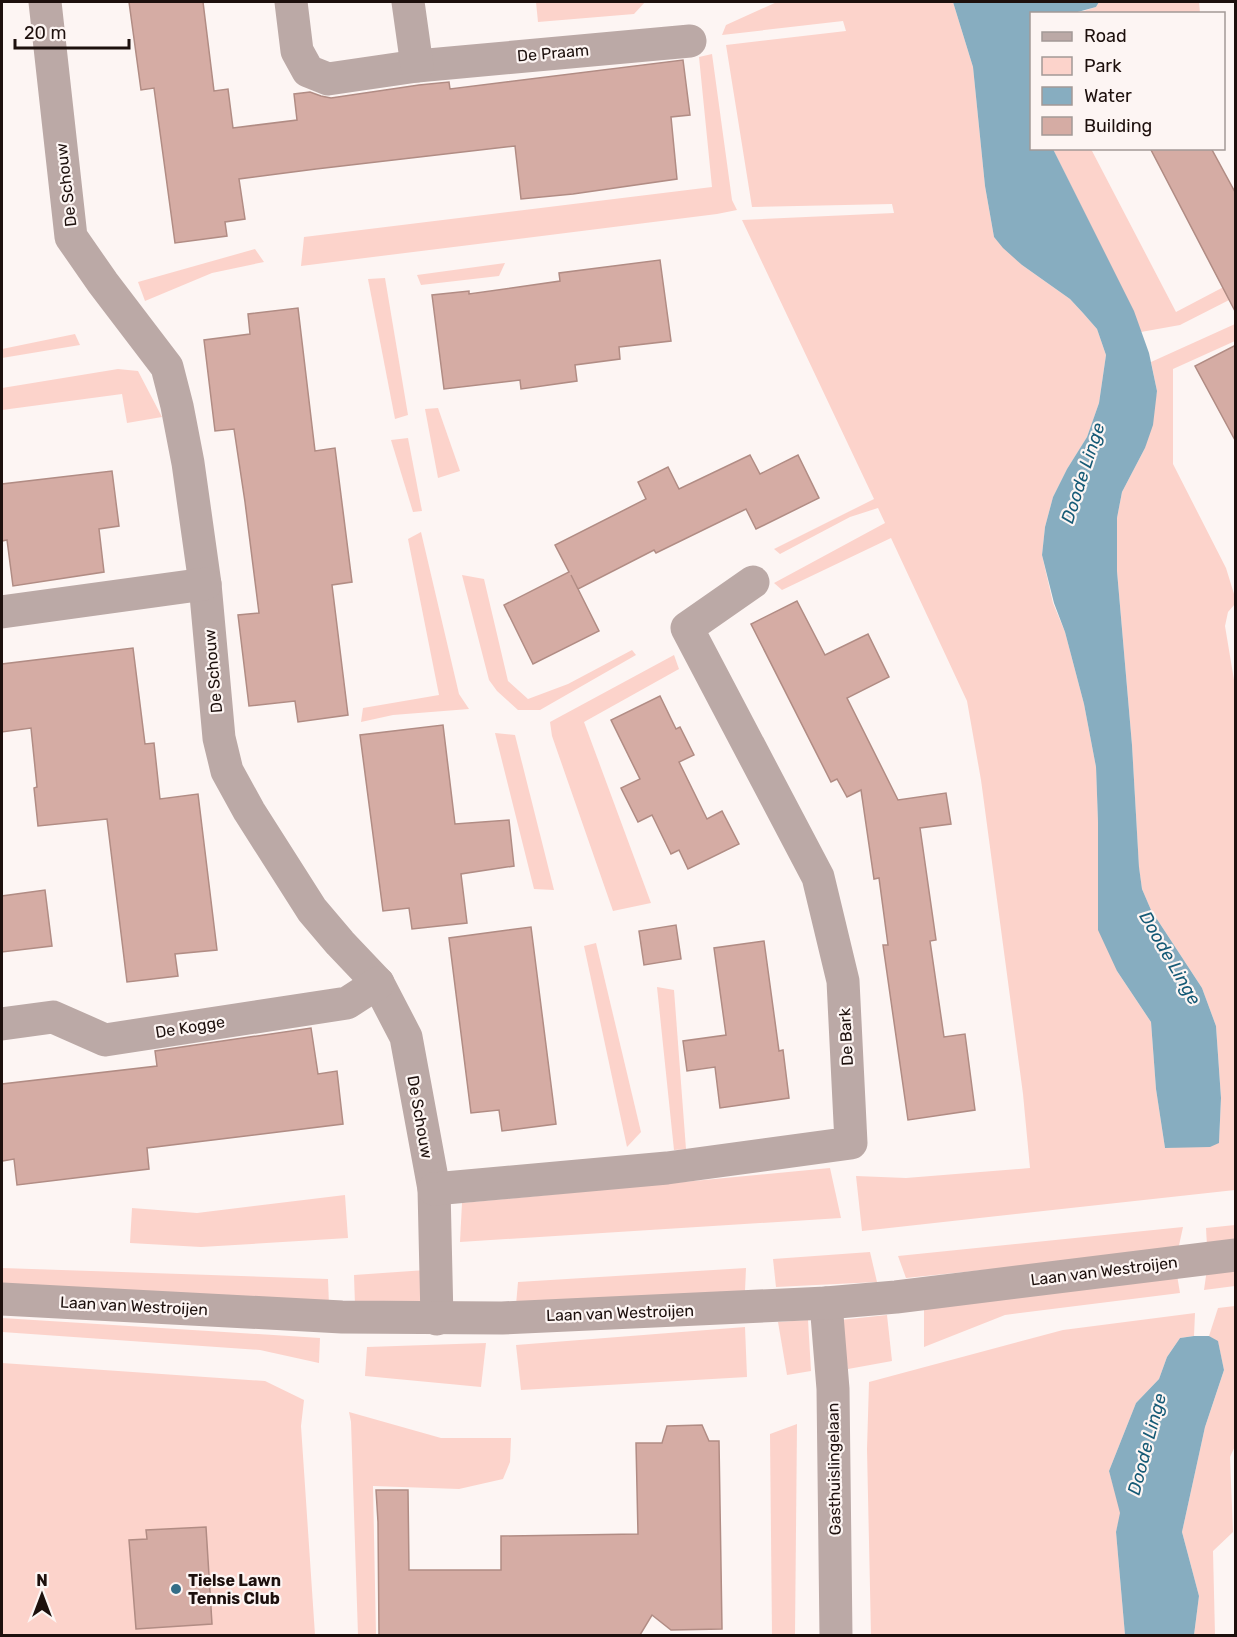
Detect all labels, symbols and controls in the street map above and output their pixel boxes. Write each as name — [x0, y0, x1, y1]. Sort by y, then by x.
scale bar — [15, 12, 129, 50]
legend — [1030, 12, 1225, 150]
text: 20 m — [24, 22, 66, 44]
text: Road — [1084, 25, 1127, 47]
street label: De Praam — [516, 40, 590, 66]
text: Park — [1084, 55, 1122, 77]
text: Water — [1084, 85, 1132, 107]
text: Building — [1084, 115, 1152, 137]
street label: De Schouw — [51, 142, 81, 228]
water label: Doode Linge — [1056, 420, 1110, 526]
street label: De Schouw — [200, 628, 226, 714]
water label: Doode Linge — [1134, 907, 1206, 1009]
street label: De Bark — [835, 1007, 857, 1066]
street label: De Kogge — [154, 1012, 226, 1042]
street label: De Schouw — [403, 1074, 437, 1160]
street label: Laan van Westroijen — [1029, 1253, 1179, 1289]
street label: Laan van Westroijen — [60, 1293, 208, 1319]
street label: Laan van Westroijen — [546, 1301, 694, 1325]
water label: Doode Linge — [1123, 1391, 1171, 1497]
street label: Gasthuislingelaan — [823, 1402, 845, 1536]
north arrow — [12, 1565, 72, 1625]
text: N — [36, 1571, 48, 1590]
place label: Tielse Lawn Tennis Club — [188, 1571, 281, 1608]
marker: Tielse Lawn Tennis Club — [169, 1582, 183, 1596]

